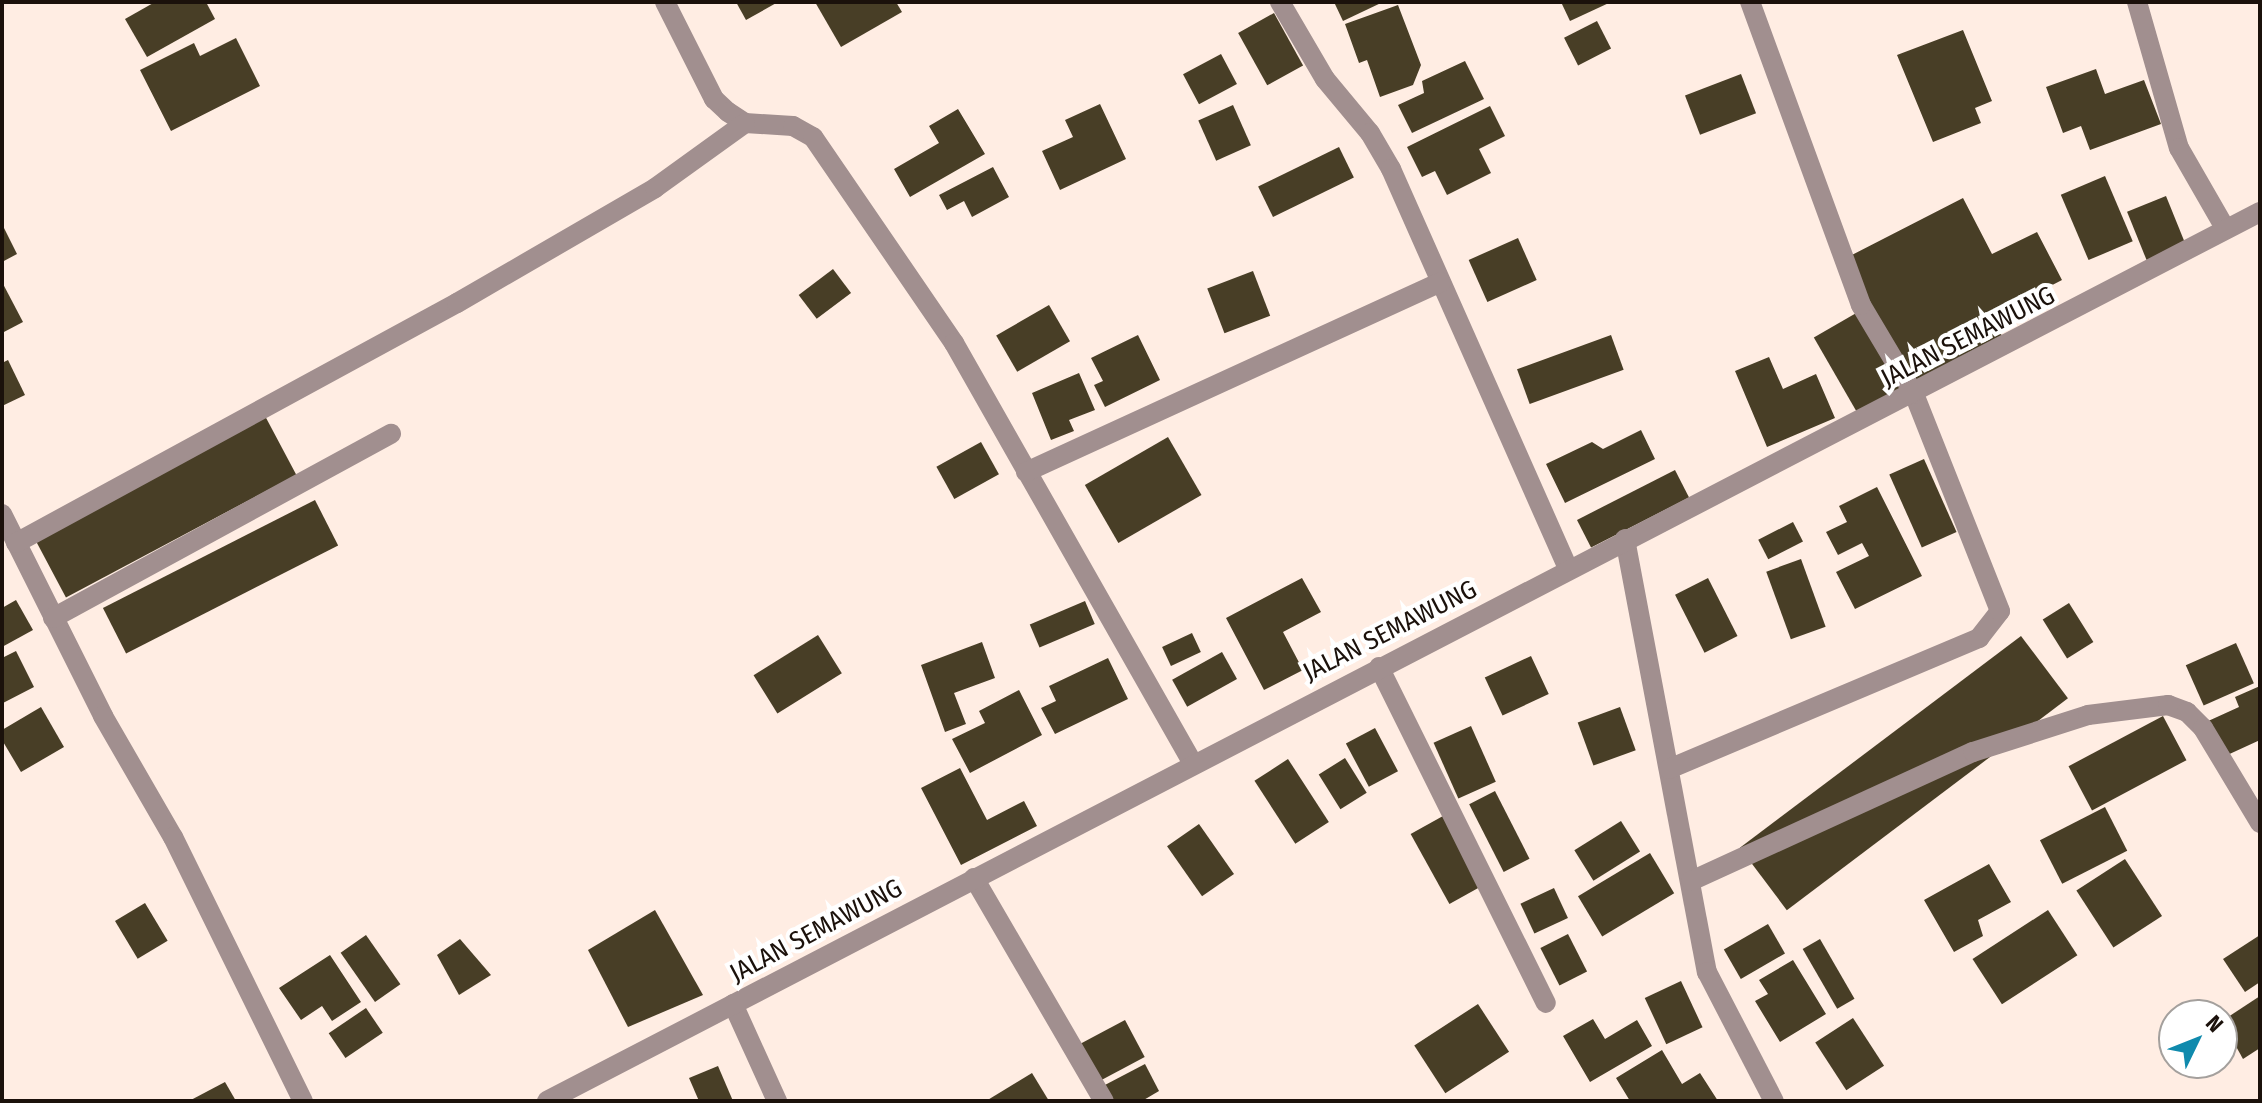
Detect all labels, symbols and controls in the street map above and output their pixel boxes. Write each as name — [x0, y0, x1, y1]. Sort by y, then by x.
street label: JALAN SEMAWUNG — [1876, 280, 2060, 394]
street label: JALAN SEMAWUNG — [1298, 574, 1482, 688]
street label: JALAN SEMAWUNG — [725, 872, 907, 990]
north arrow — [2158, 999, 2238, 1079]
text: N — [2200, 1010, 2229, 1038]

